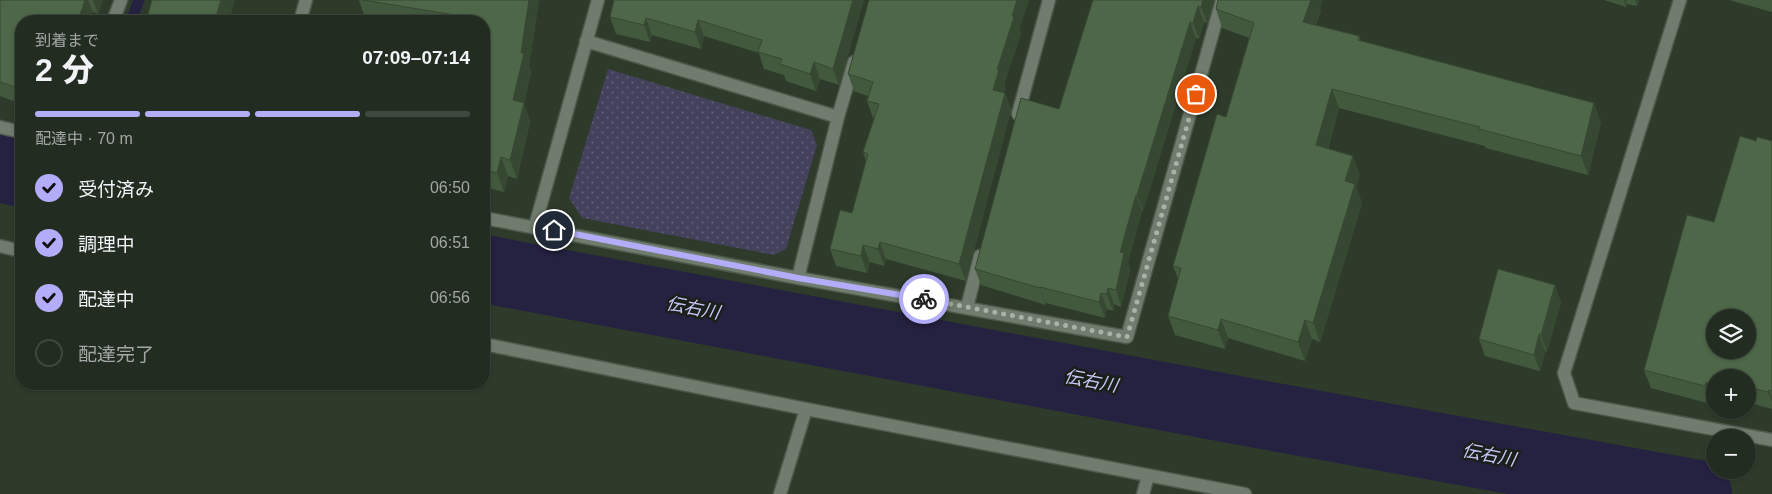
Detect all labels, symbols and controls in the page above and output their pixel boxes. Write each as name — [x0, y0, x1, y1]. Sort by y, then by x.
text: 到着まで — [35, 32, 99, 49]
text: 07:09–07:14 — [362, 47, 470, 68]
text: 2 分 — [35, 52, 94, 88]
pin — [1175, 73, 1217, 115]
icon: bag — [1182, 80, 1210, 108]
text: 配達中 · 70 m — [35, 130, 133, 147]
icon: check — [35, 174, 63, 202]
text: 受付済み — [78, 179, 154, 200]
text: 06:50 — [430, 179, 470, 196]
pin — [533, 209, 575, 251]
icon: home — [540, 216, 568, 244]
icon: check — [35, 229, 63, 257]
text: 調理中 — [78, 234, 135, 255]
text: 06:51 — [430, 234, 470, 251]
courier — [899, 274, 949, 324]
icon: check — [35, 284, 63, 312]
icon: bike — [910, 285, 938, 313]
text: 配達中 — [78, 289, 135, 310]
text: 06:56 — [430, 289, 470, 306]
water label: 伝右川 — [665, 293, 723, 323]
map controls — [1706, 309, 1756, 479]
button: layers — [1706, 309, 1756, 359]
text: 配達完了 — [78, 344, 154, 365]
water label: 伝右川 — [1063, 366, 1121, 396]
button: + — [1706, 369, 1756, 419]
button: − — [1706, 429, 1756, 479]
water label: 伝右川 — [1461, 440, 1519, 470]

